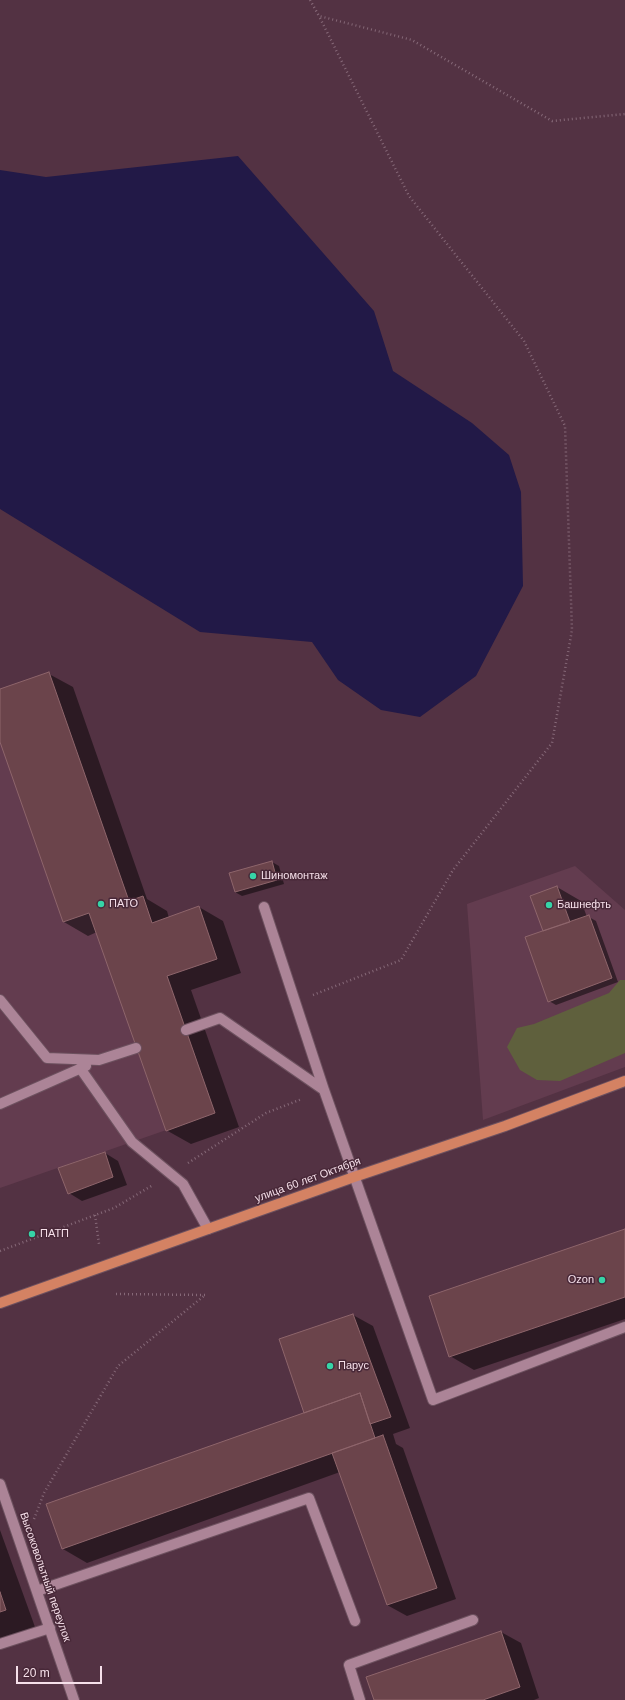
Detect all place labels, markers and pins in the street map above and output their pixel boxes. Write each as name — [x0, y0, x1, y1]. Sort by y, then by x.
place label: Шиномонтаж — [261, 869, 328, 883]
marker: Шиномонтаж — [248, 871, 258, 881]
place label: ПАТО — [109, 897, 138, 911]
place label: Башнефть — [557, 898, 611, 912]
marker: ПАТО — [96, 899, 106, 909]
marker: Башнефть — [544, 900, 554, 910]
place label: ПАТП — [40, 1227, 69, 1241]
marker: ПАТП — [27, 1229, 37, 1239]
place label: Ozon — [568, 1273, 594, 1287]
marker: Ozon — [597, 1275, 607, 1285]
place label: Парус — [338, 1359, 369, 1373]
marker: Парус — [325, 1361, 335, 1371]

